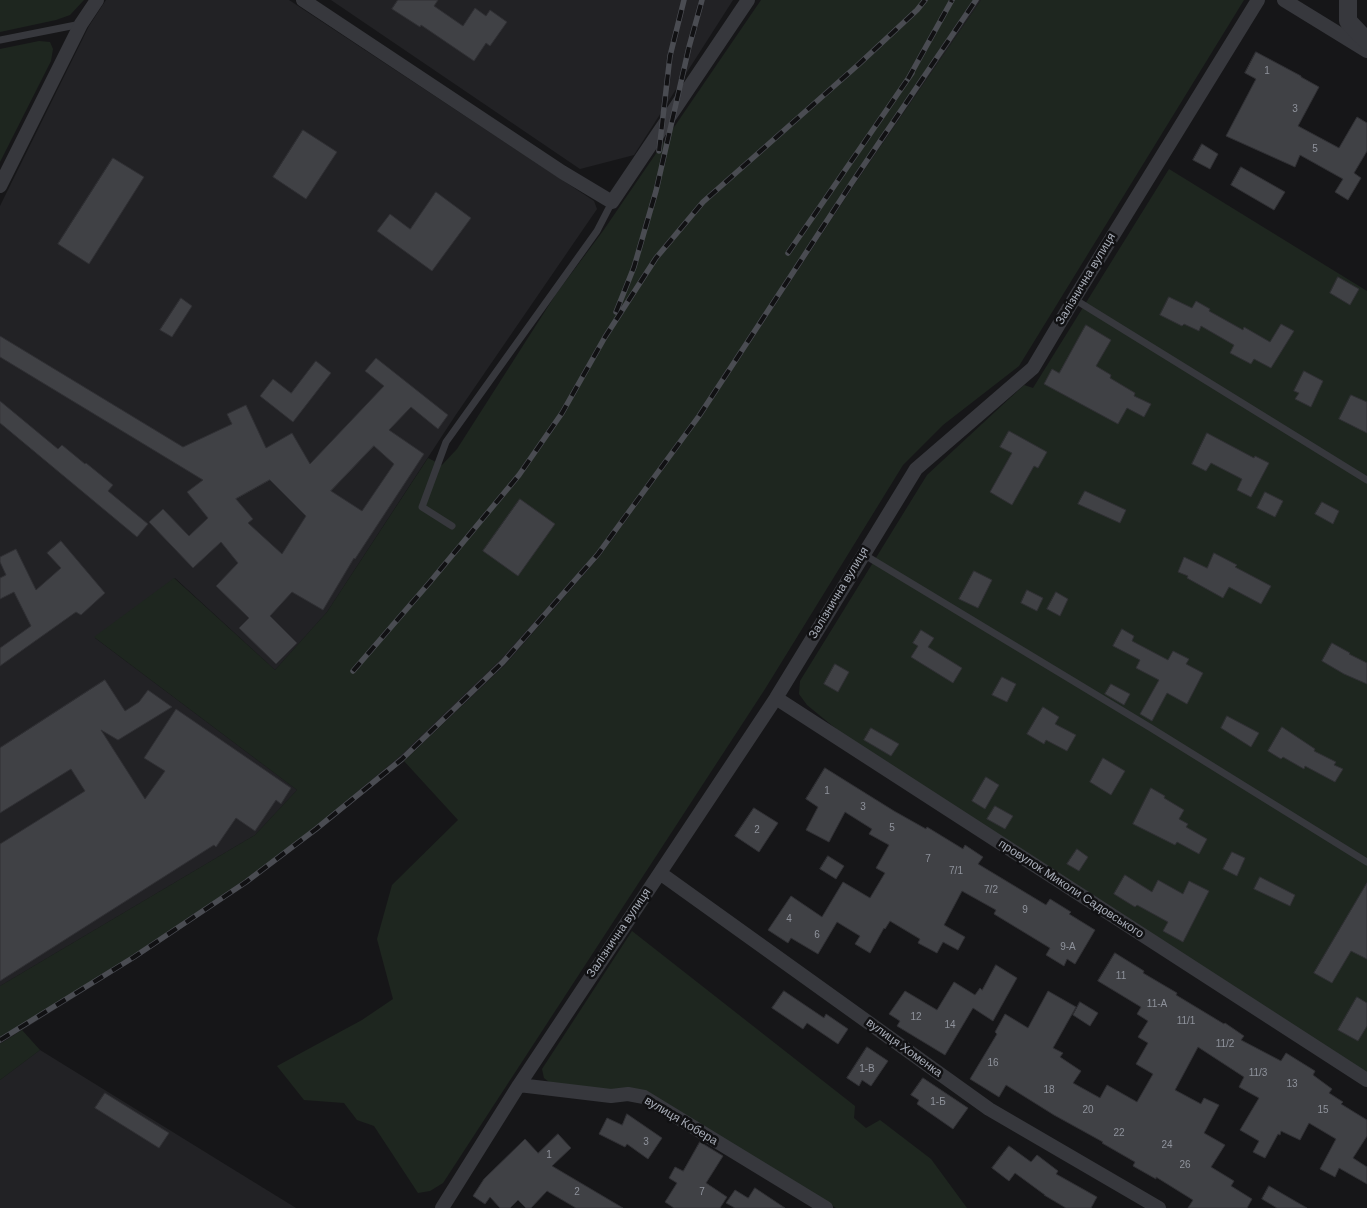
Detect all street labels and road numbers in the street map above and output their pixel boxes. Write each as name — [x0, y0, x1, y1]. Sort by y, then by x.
street label: Залізнична вулиця — [1053, 231, 1119, 327]
street label: Залізнична вулиця — [806, 545, 872, 641]
street label: провулок Миколи Садовського — [996, 837, 1146, 941]
street label: Залізнична вулиця — [584, 886, 654, 980]
street label: вулиця Хоменка — [863, 1016, 945, 1080]
street label: вулиця Кобера — [642, 1094, 720, 1148]

